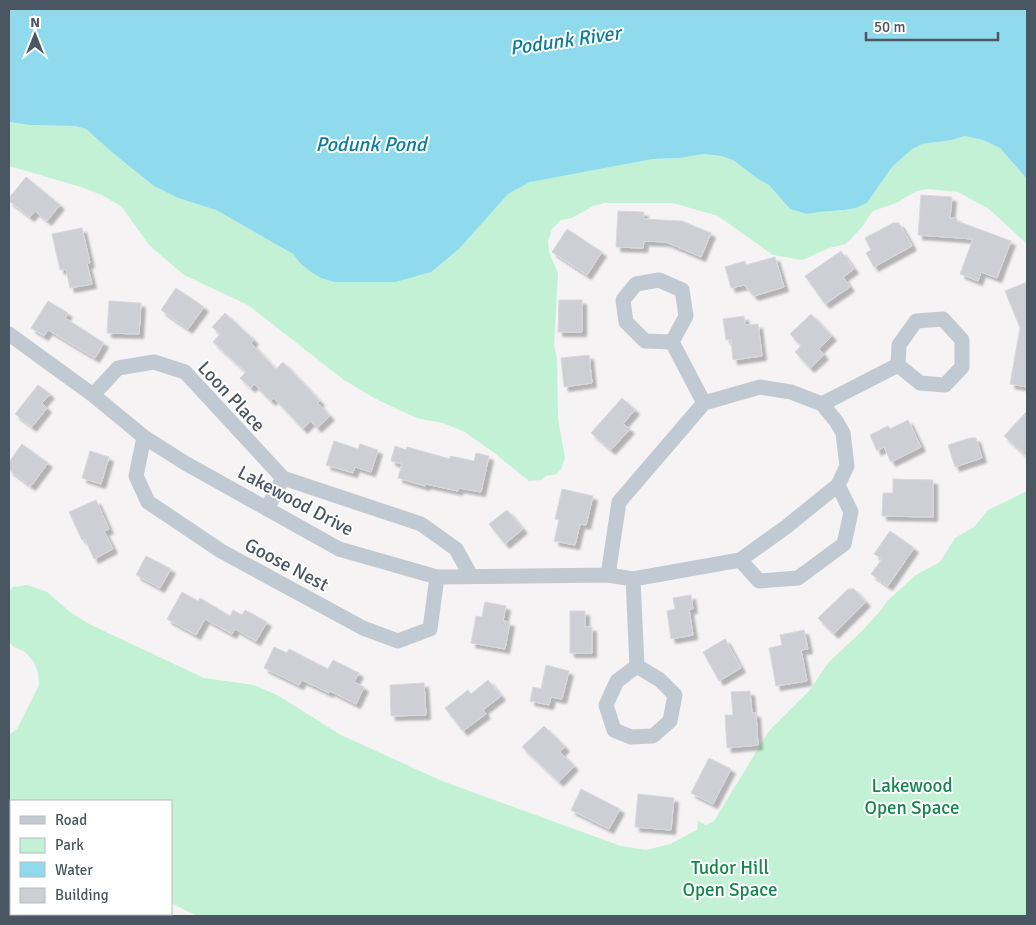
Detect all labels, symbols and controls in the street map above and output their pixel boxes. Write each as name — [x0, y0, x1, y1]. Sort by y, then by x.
north arrow — [10, 10, 60, 60]
scale bar — [866, 10, 998, 42]
text: N — [30, 14, 40, 31]
text: 50 m — [874, 18, 905, 36]
water label: Podunk River — [508, 20, 625, 61]
water label: Podunk Pond — [316, 132, 429, 157]
street label: Loon Place — [192, 356, 270, 437]
street label: Lakewood Drive — [233, 460, 358, 541]
street label: Goose Nest — [241, 533, 333, 597]
park label: Lakewood Open Space — [864, 774, 960, 820]
legend — [10, 800, 172, 915]
text: Road — [55, 811, 87, 829]
text: Park — [55, 836, 84, 854]
park label: Tudor Hill Open Space — [682, 856, 778, 902]
text: Water — [55, 861, 93, 879]
text: Building — [55, 886, 109, 904]

